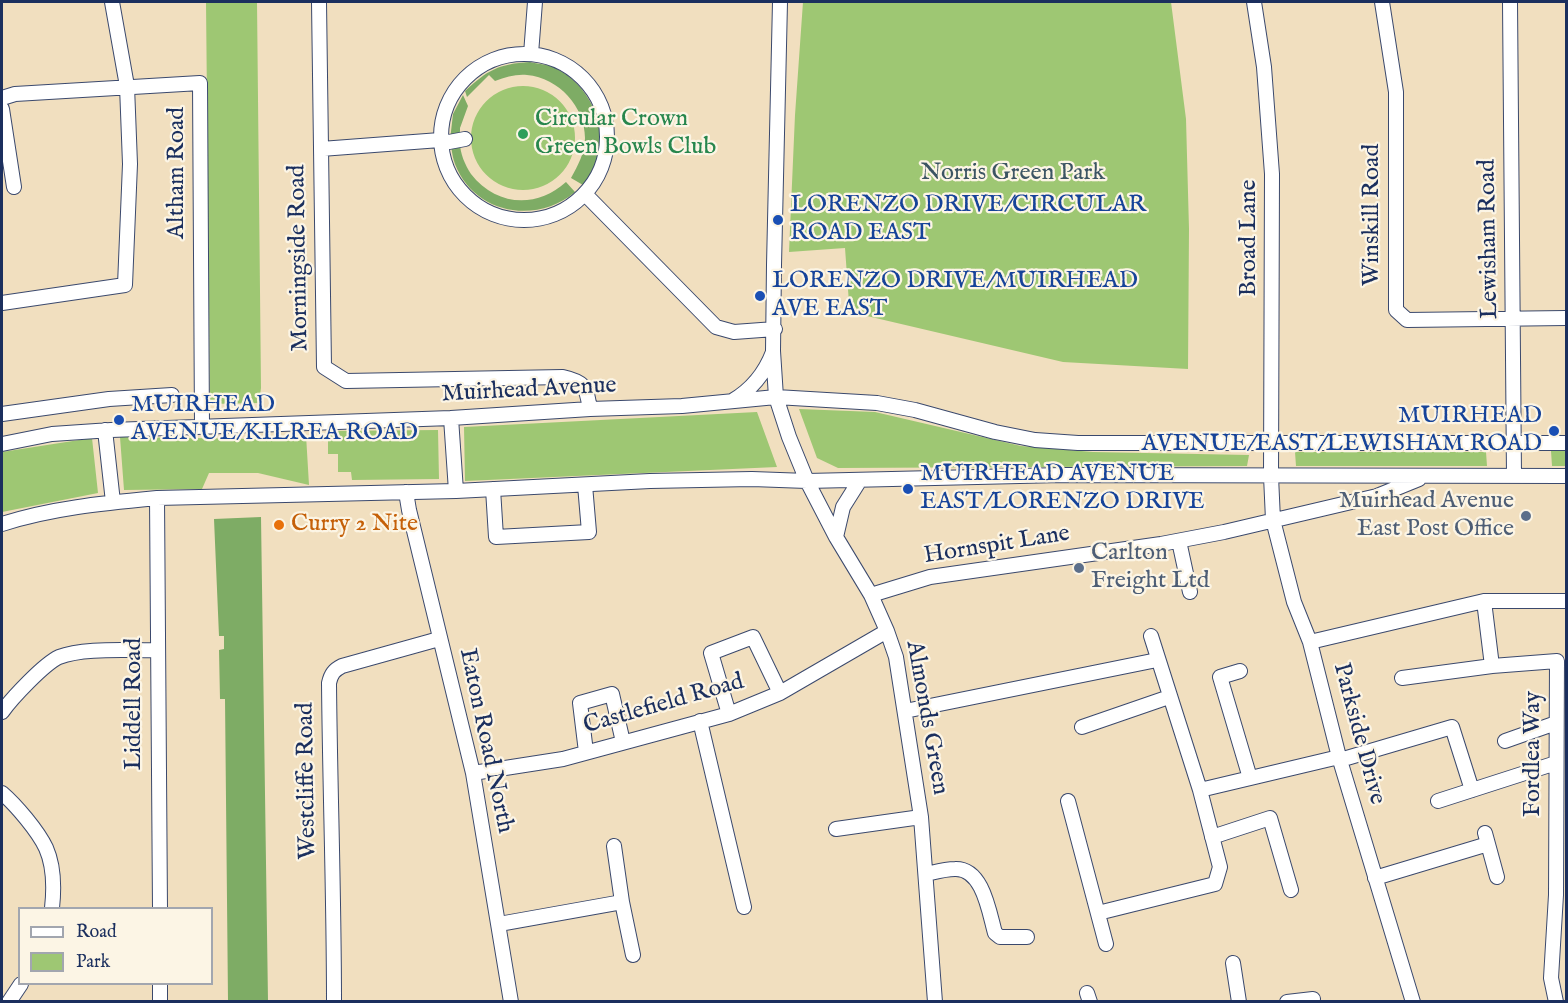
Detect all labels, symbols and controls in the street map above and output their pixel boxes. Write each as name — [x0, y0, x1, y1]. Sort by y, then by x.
place label: Circular Crown Green Bowls Club — [535, 106, 716, 162]
street label: Altham Road — [164, 107, 192, 239]
marker: Circular Crown Green Bowls Club — [516, 127, 530, 141]
street label: Winskill Road — [1359, 144, 1387, 286]
street label: Lewisham Road — [1474, 159, 1506, 319]
park label: Norris Green Park — [921, 160, 1105, 188]
street label: Morningside Road — [284, 164, 316, 352]
street label: Broad Lane — [1236, 179, 1264, 297]
place label: LORENZO DRIVE/CIRCULAR ROAD EAST — [790, 192, 1146, 248]
marker: LORENZO DRIVE/CIRCULAR ROAD EAST — [771, 213, 785, 227]
place label: LORENZO DRIVE/MUIRHEAD AVE EAST — [772, 268, 1138, 324]
marker: LORENZO DRIVE/MUIRHEAD AVE EAST — [753, 289, 767, 303]
street label: Muirhead Avenue — [441, 372, 617, 410]
place label: MUIRHEAD AVENUE/KILREA ROAD — [131, 392, 418, 448]
place label: MUIRHEAD AVENUE/EAST/LEWISHAM ROAD — [1142, 403, 1542, 459]
marker: MUIRHEAD AVENUE/KILREA ROAD — [112, 413, 126, 427]
marker: MUIRHEAD AVENUE/EAST/LEWISHAM ROAD — [1547, 424, 1561, 438]
place label: MUIRHEAD AVENUE EAST/LORENZO DRIVE — [920, 461, 1205, 517]
marker: MUIRHEAD AVENUE EAST/LORENZO DRIVE — [901, 482, 915, 496]
place label: Muirhead Avenue East Post Office — [1339, 488, 1514, 544]
marker: Muirhead Avenue East Post Office — [1519, 509, 1533, 523]
place label: Curry 2 Nite — [291, 511, 418, 539]
marker: Curry 2 Nite — [272, 518, 286, 532]
street label: Hornspit Lane — [922, 520, 1072, 572]
place label: Carlton Freight Ltd — [1091, 540, 1209, 596]
marker: Carlton Freight Ltd — [1072, 561, 1086, 575]
street label: Liddell Road — [121, 638, 149, 770]
street label: Almonds Green — [898, 639, 954, 797]
street label: Eaton Road North — [451, 646, 519, 836]
street label: Parkside Drive — [1325, 660, 1391, 808]
street label: Castlefield Road — [581, 668, 747, 742]
street label: Fordlea Way — [1520, 691, 1548, 817]
street label: Westcliffe Road — [292, 702, 324, 860]
legend — [18, 907, 213, 985]
text: Road — [76, 921, 117, 944]
text: Park — [76, 951, 110, 974]

